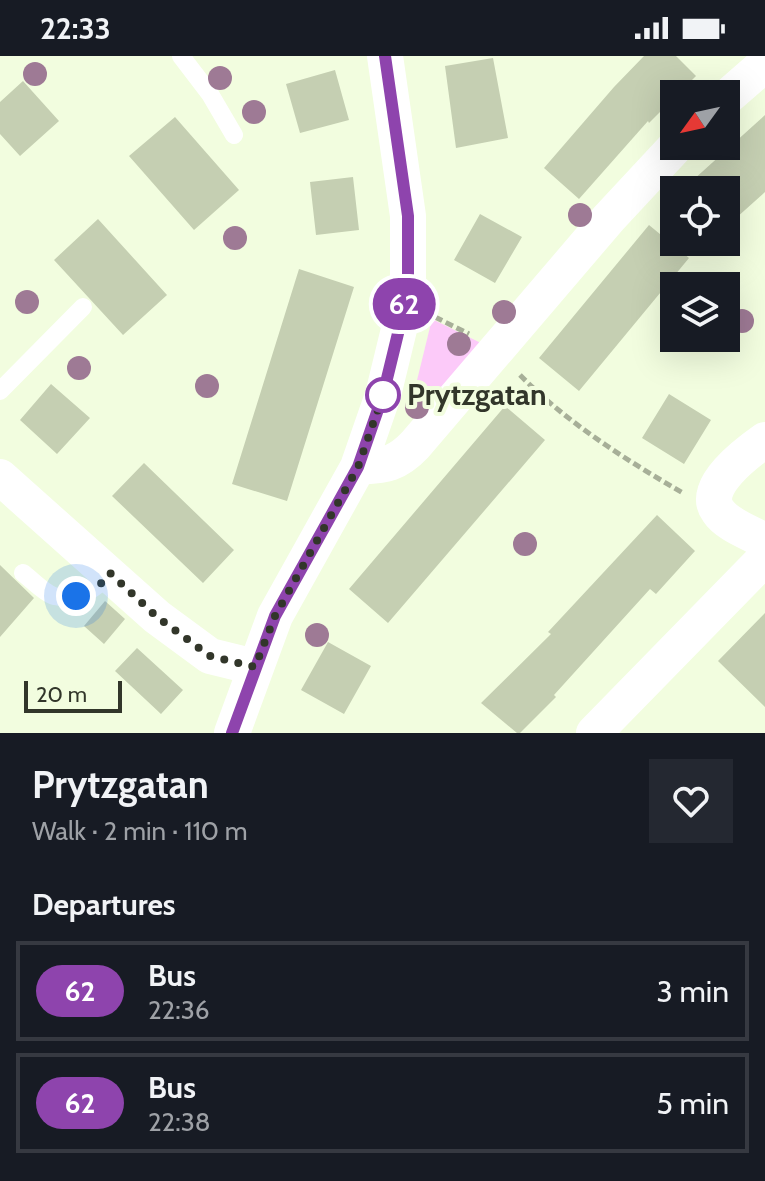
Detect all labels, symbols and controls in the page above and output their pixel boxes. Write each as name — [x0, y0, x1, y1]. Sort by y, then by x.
text: 22:33 — [40, 10, 111, 47]
north arrow — [660, 80, 740, 160]
map controls — [660, 80, 740, 352]
button: locate — [660, 176, 740, 256]
button: layers — [660, 272, 740, 352]
line badge: 62 — [368, 278, 440, 330]
text: 62 — [389, 287, 419, 321]
place label: Prytzgatan — [407, 376, 547, 413]
marker: Prytzgatan — [366, 378, 400, 412]
your location — [56, 576, 96, 616]
scale bar — [24, 677, 122, 713]
text: 20 m — [36, 681, 87, 708]
button: heart — [649, 759, 733, 843]
text: Prytzgatan — [32, 761, 209, 808]
text: Walk · 2 min · 110 m — [32, 815, 248, 847]
text: Departures — [32, 886, 176, 923]
text: Bus — [148, 957, 196, 994]
text: 3 min — [657, 973, 729, 1010]
text: 62 — [65, 974, 95, 1008]
text: 22:36 — [148, 994, 210, 1026]
text: Bus — [148, 1069, 196, 1106]
text: 5 min — [657, 1085, 729, 1122]
text: 62 — [65, 1086, 95, 1120]
text: 22:38 — [148, 1106, 210, 1138]

